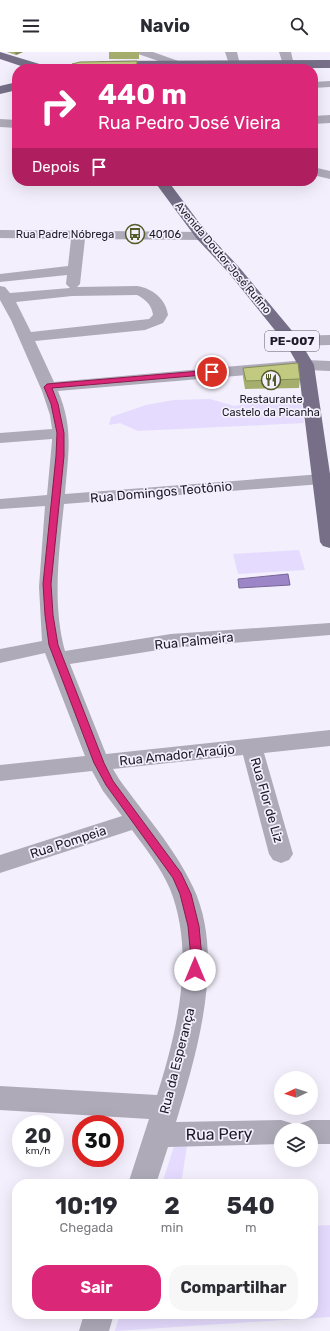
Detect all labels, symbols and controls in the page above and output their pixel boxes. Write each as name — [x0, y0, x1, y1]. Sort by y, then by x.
icon: menu — [20, 15, 42, 37]
text: Navio — [140, 15, 190, 37]
icon: search — [288, 15, 310, 37]
text: 440 m — [98, 78, 187, 111]
icon: right — [32, 80, 84, 132]
text: Rua Pedro José Vieira — [98, 112, 281, 134]
icon: arrive — [88, 156, 110, 178]
text: Depois — [32, 158, 80, 176]
street label: Avenida Doutor José Rufino — [172, 199, 274, 317]
bus stop icon: 40106 — [124, 223, 146, 245]
street label: Rua Padre Nóbrega — [16, 228, 114, 241]
place label: 40106 — [149, 228, 182, 241]
road number: PE-007 — [265, 331, 319, 351]
pin — [195, 355, 229, 389]
icon: arrive — [201, 361, 223, 383]
restaurant icon: Restaurante Castelo da Picanha — [260, 369, 282, 391]
place label: Restaurante Castelo da Picanha — [222, 393, 320, 419]
street label: Rua Domingos Teotônio — [89, 478, 233, 507]
street label: Rua Palmeira — [154, 629, 234, 653]
street label: Rua Amador Araújo — [119, 741, 235, 769]
street label: Rua Flor de Liz — [248, 756, 286, 845]
street label: Rua Pompeia — [28, 823, 108, 861]
position arrow — [174, 949, 216, 991]
street label: Rua da Esperança — [157, 1007, 197, 1115]
north arrow — [274, 1071, 318, 1115]
map controls — [274, 1071, 318, 1167]
speed limit sign: 30 — [72, 1115, 124, 1167]
button: layers — [274, 1123, 318, 1167]
text: 20 — [25, 1124, 51, 1148]
street label: Rua Pery — [185, 1124, 253, 1144]
text: km/h — [26, 1145, 50, 1157]
text: 10:19 — [55, 1192, 118, 1220]
text: 2 — [164, 1192, 180, 1220]
text: 540 — [227, 1192, 275, 1220]
text: Chegada — [60, 1220, 113, 1235]
text: min — [161, 1220, 183, 1235]
text: m — [245, 1220, 256, 1235]
button: Sair — [32, 1265, 161, 1311]
button: Compartilhar — [169, 1265, 298, 1311]

